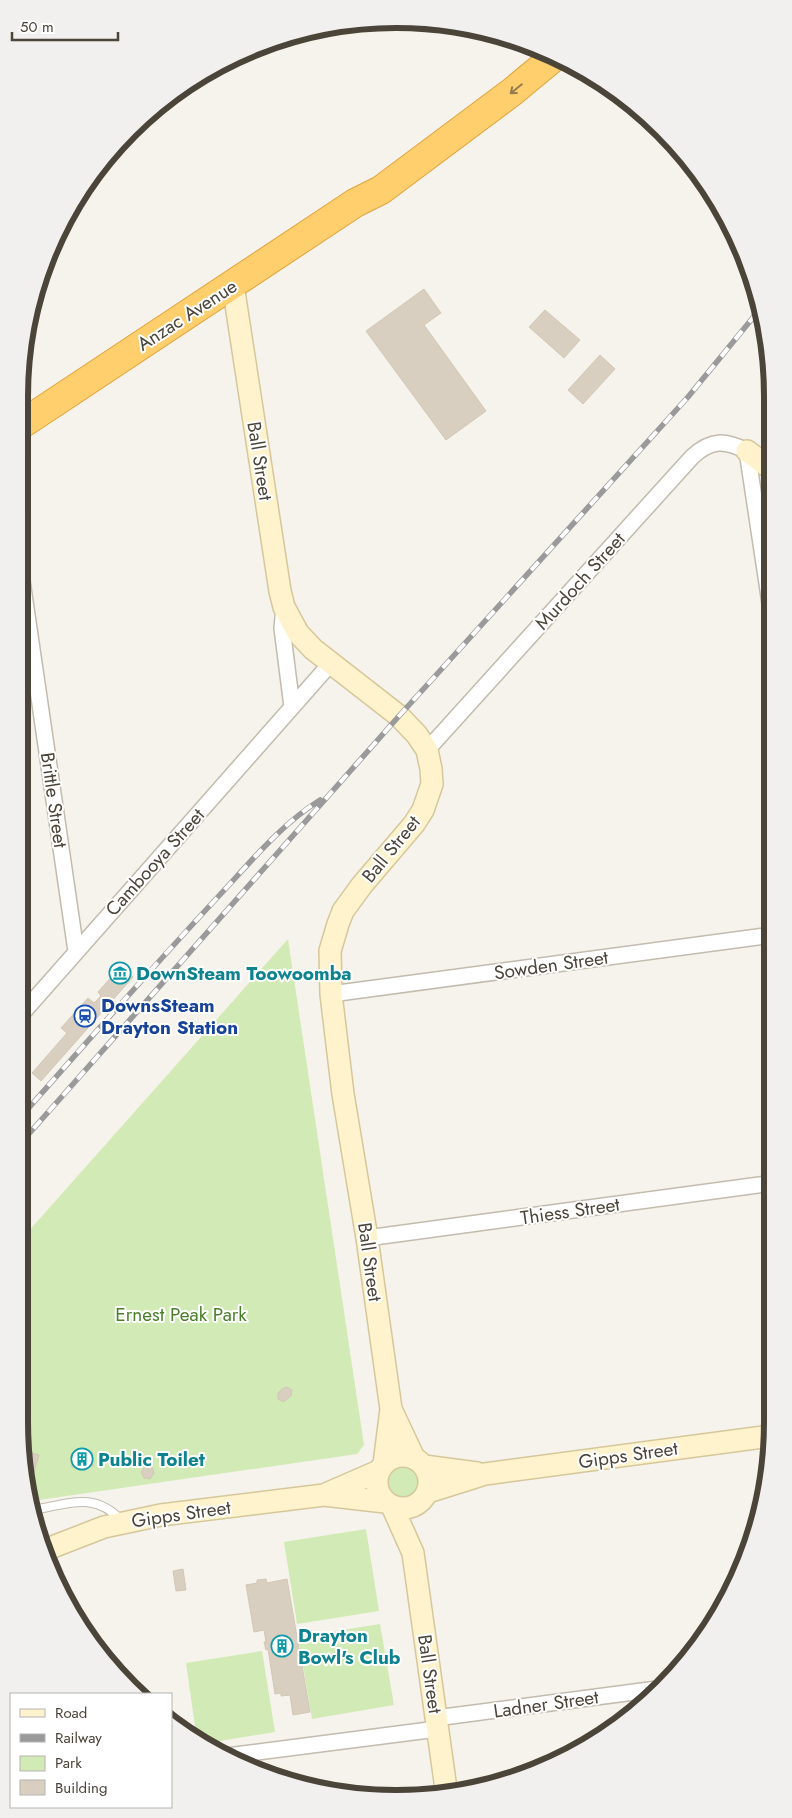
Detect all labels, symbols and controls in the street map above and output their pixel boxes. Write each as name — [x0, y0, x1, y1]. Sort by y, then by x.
scale bar — [12, 10, 119, 42]
text: 50 m — [20, 16, 54, 38]
one-way arrow — [509, 84, 522, 95]
street label: Anzac Avenue — [132, 272, 242, 357]
street label: Ball Street — [240, 420, 280, 503]
street label: Murdoch Street — [529, 526, 632, 636]
street label: Brittle Street — [34, 750, 74, 850]
street label: Cambooya Street — [99, 802, 211, 922]
street label: Ball Street — [355, 809, 427, 888]
street label: Sowden Street — [492, 944, 610, 986]
place label: DownSteam Toowoomba — [136, 960, 352, 987]
museum icon: DownSteam Toowoomba — [108, 961, 132, 985]
place label: DownsSteam Drayton Station — [101, 992, 238, 1041]
station icon: DownsSteam Drayton Station — [73, 1004, 97, 1028]
street label: Thiess Street — [519, 1191, 622, 1231]
street label: Ball Street — [351, 1221, 389, 1304]
park label: Ernest Peak Park — [115, 1301, 247, 1328]
street label: Gipps Street — [577, 1435, 680, 1475]
place label: Public Toilet — [98, 1446, 205, 1473]
building icon: Public Toilet — [70, 1447, 94, 1471]
street label: Gipps Street — [130, 1494, 233, 1534]
place label: Drayton Bowl's Club — [298, 1622, 401, 1671]
street label: Ball Street — [411, 1633, 449, 1716]
building icon: Drayton Bowl's Club — [270, 1634, 294, 1658]
street label: Ladner Street — [492, 1683, 601, 1725]
legend — [10, 1693, 172, 1808]
text: Road — [55, 1702, 87, 1724]
text: Railway — [55, 1727, 102, 1749]
text: Park — [55, 1752, 82, 1774]
text: Building — [55, 1777, 107, 1799]

